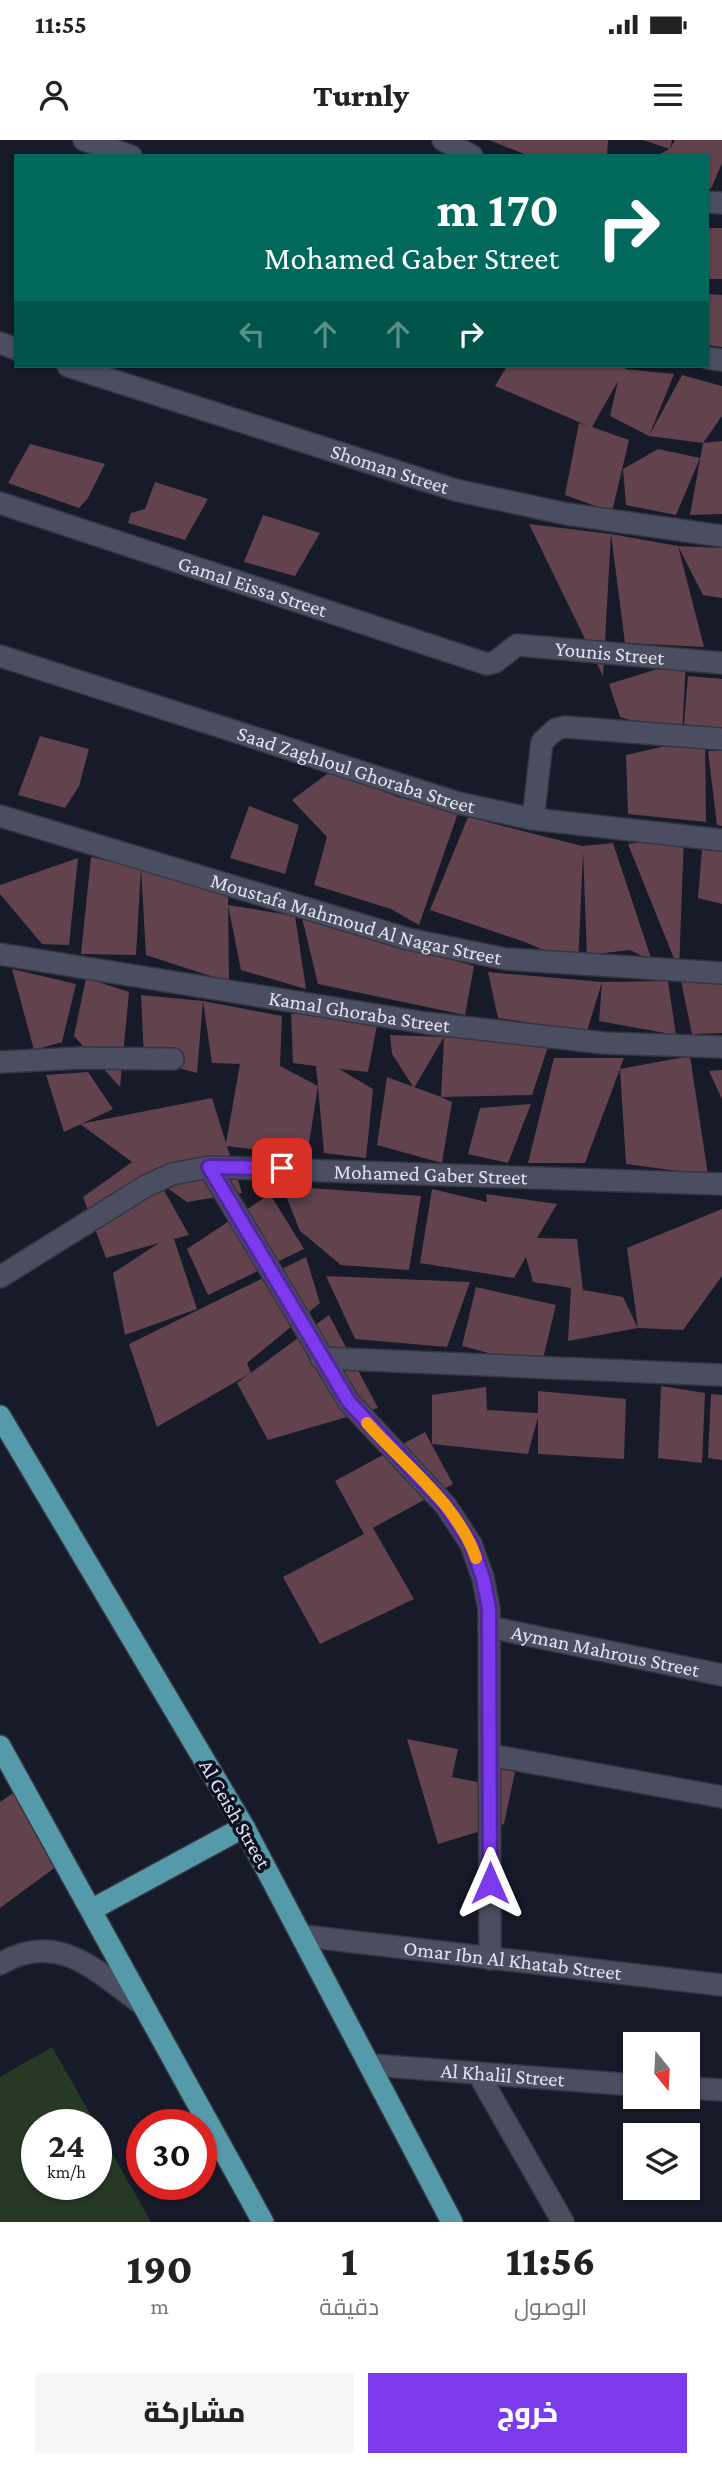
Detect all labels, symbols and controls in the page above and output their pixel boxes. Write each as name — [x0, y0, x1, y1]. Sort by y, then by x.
text: 11:55 — [35, 10, 87, 39]
icon: person — [35, 76, 73, 114]
icon: menu — [649, 76, 687, 114]
text: Turnly — [313, 77, 409, 113]
text: 170 m — [437, 182, 559, 237]
icon: right — [583, 182, 674, 273]
text: Mohamed Gaber Street — [264, 240, 559, 276]
icon: left — [233, 315, 271, 353]
icon: ahead — [306, 315, 344, 353]
icon: ahead — [379, 315, 417, 353]
icon: right — [452, 315, 490, 353]
street label: Shoman Street — [328, 439, 453, 500]
street label: Gamal Eissa Street — [175, 551, 331, 623]
street label: Younis Street — [554, 636, 666, 670]
street label: Saad Zaghloul Ghoraba Street — [234, 721, 478, 819]
street label: Moustafa Mahmoud Al Nagar Street — [208, 868, 505, 970]
street label: Kamal Ghoraba Street — [267, 986, 452, 1038]
pin — [252, 1138, 312, 1198]
icon: arrive — [263, 1149, 301, 1187]
street label: Mohamed Gaber Street — [333, 1159, 529, 1190]
street label: Ayman Mahrous Street — [509, 1620, 703, 1682]
street label: Al Geish Street — [194, 1755, 276, 1874]
position arrow — [453, 1846, 527, 1920]
street label: Omar Ibn Al Khatab Street — [402, 1936, 624, 1985]
north arrow — [623, 2032, 700, 2109]
map controls — [623, 2032, 700, 2200]
street label: Al Khalil Street — [440, 2058, 566, 2092]
speed limit sign: 30 — [126, 2109, 217, 2200]
button: layers — [623, 2123, 700, 2200]
text: 24 — [48, 2126, 85, 2165]
text: km/h — [47, 2162, 86, 2182]
text: 1 — [341, 2237, 357, 2284]
text: 11:56 — [506, 2237, 595, 2284]
text: 190 — [127, 2245, 193, 2292]
text: m — [150, 2293, 169, 2319]
text: دقيقة — [319, 2294, 379, 2320]
text: الوصول — [514, 2294, 587, 2320]
button: مشاركة — [35, 2373, 354, 2453]
button: خروج — [368, 2373, 687, 2453]

